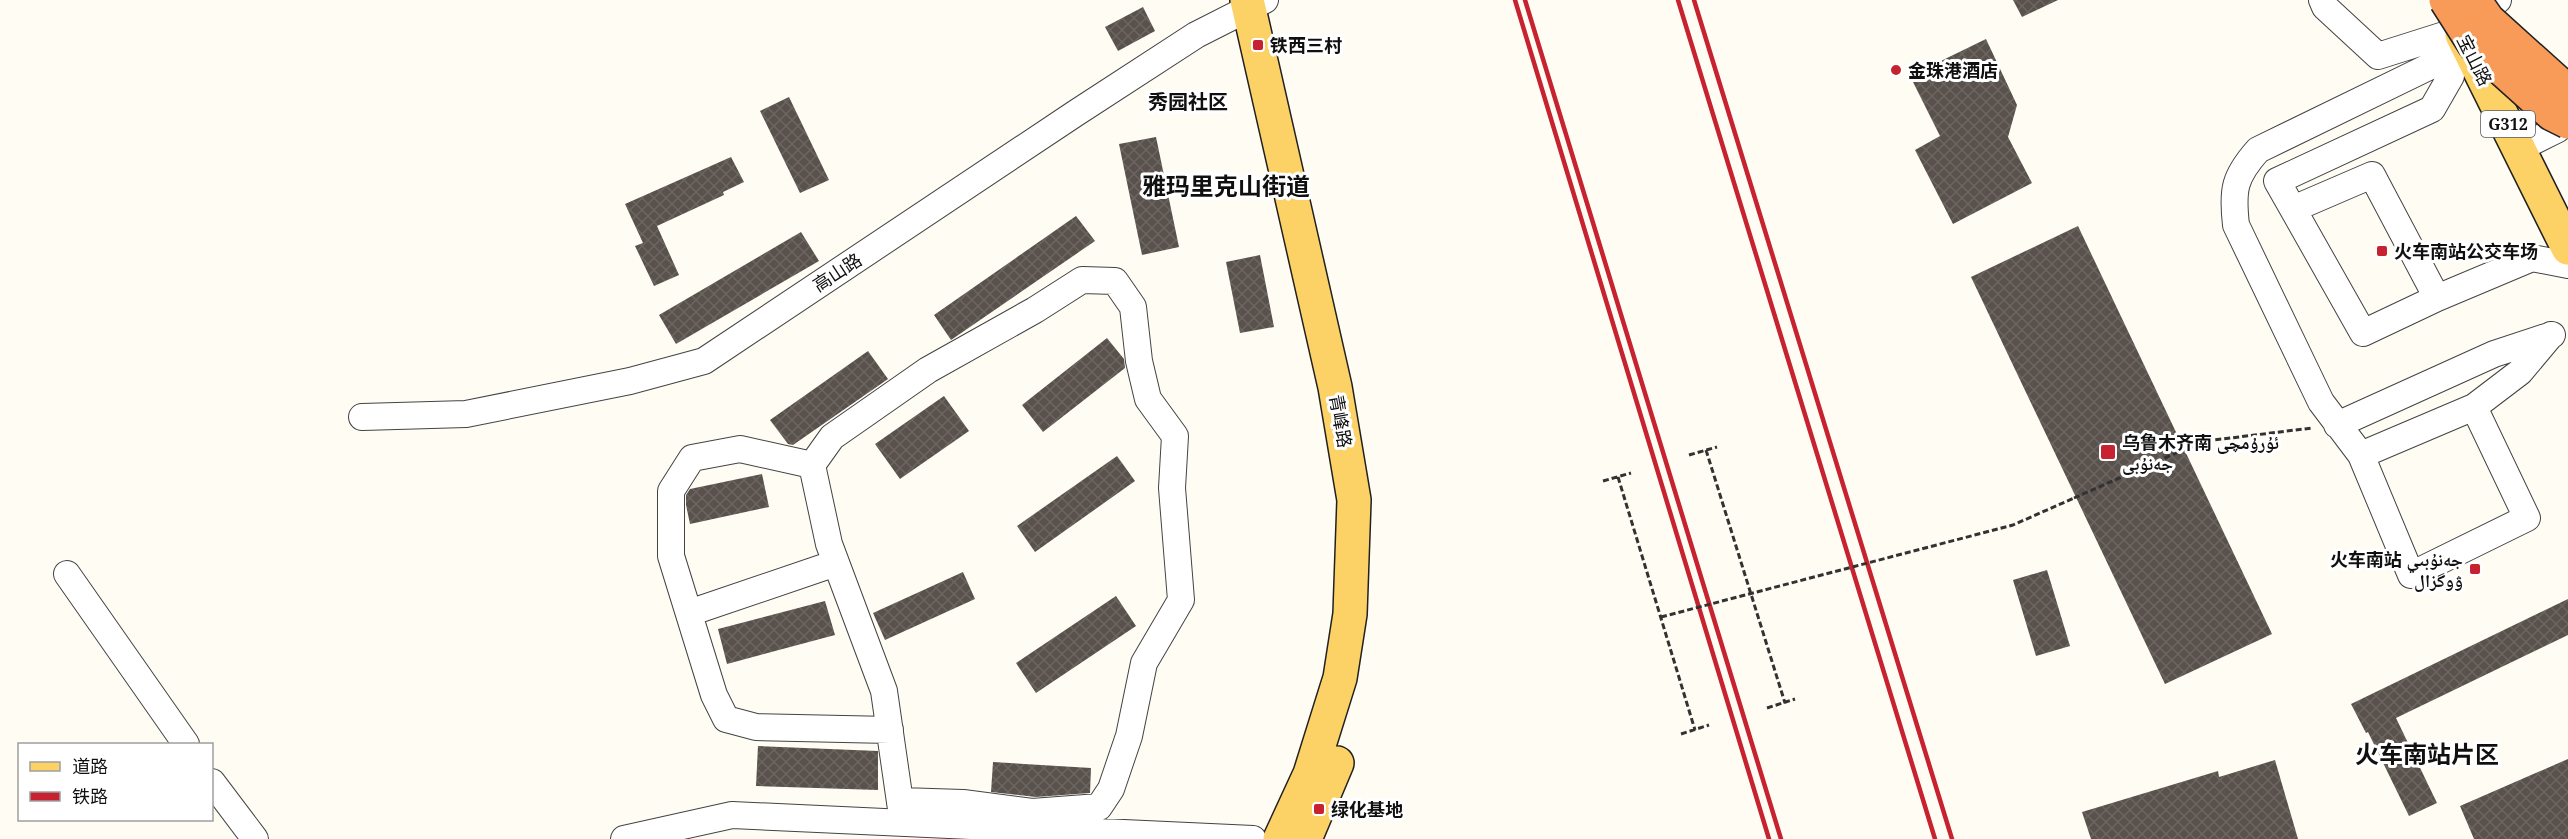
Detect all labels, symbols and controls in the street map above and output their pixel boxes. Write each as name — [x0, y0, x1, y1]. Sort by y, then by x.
street label: 宝山路 — [2452, 30, 2498, 90]
place label: 铁西三村 — [1270, 33, 1342, 57]
marker: 铁西三村 — [1251, 38, 1265, 52]
place label: 金珠港酒店 — [1908, 58, 1998, 82]
marker: 金珠港酒店 — [1889, 63, 1903, 77]
district label: 秀园社区 — [1148, 88, 1228, 115]
road number: G312 — [2481, 111, 2535, 137]
district label: 雅玛里克山街道 — [1142, 169, 1310, 202]
place label: 火车南站公交车场 — [2394, 239, 2538, 263]
marker: 火车南站公交车场 — [2375, 244, 2389, 258]
street label: 高山路 — [808, 247, 866, 297]
street label: 青峰路 — [1324, 392, 1358, 450]
place label: 乌鲁木齐南 ئۇرۇمچى جەنۇبى — [2122, 430, 2279, 475]
marker: 乌鲁木齐南 ئۇرۇمچى جەنۇبى — [2099, 443, 2117, 461]
place label: 火车南站 جەنۇبىي ۋوگزال — [2330, 547, 2463, 592]
marker: 火车南站 جەنۇبىي ۋوگزال — [2468, 562, 2482, 576]
district label: 火车南站片区 — [2355, 737, 2499, 770]
legend — [18, 743, 213, 821]
text: 道路 — [72, 754, 108, 778]
text: 铁路 — [72, 784, 108, 808]
place label: 绿化基地 — [1331, 797, 1403, 821]
marker: 绿化基地 — [1312, 802, 1326, 816]

